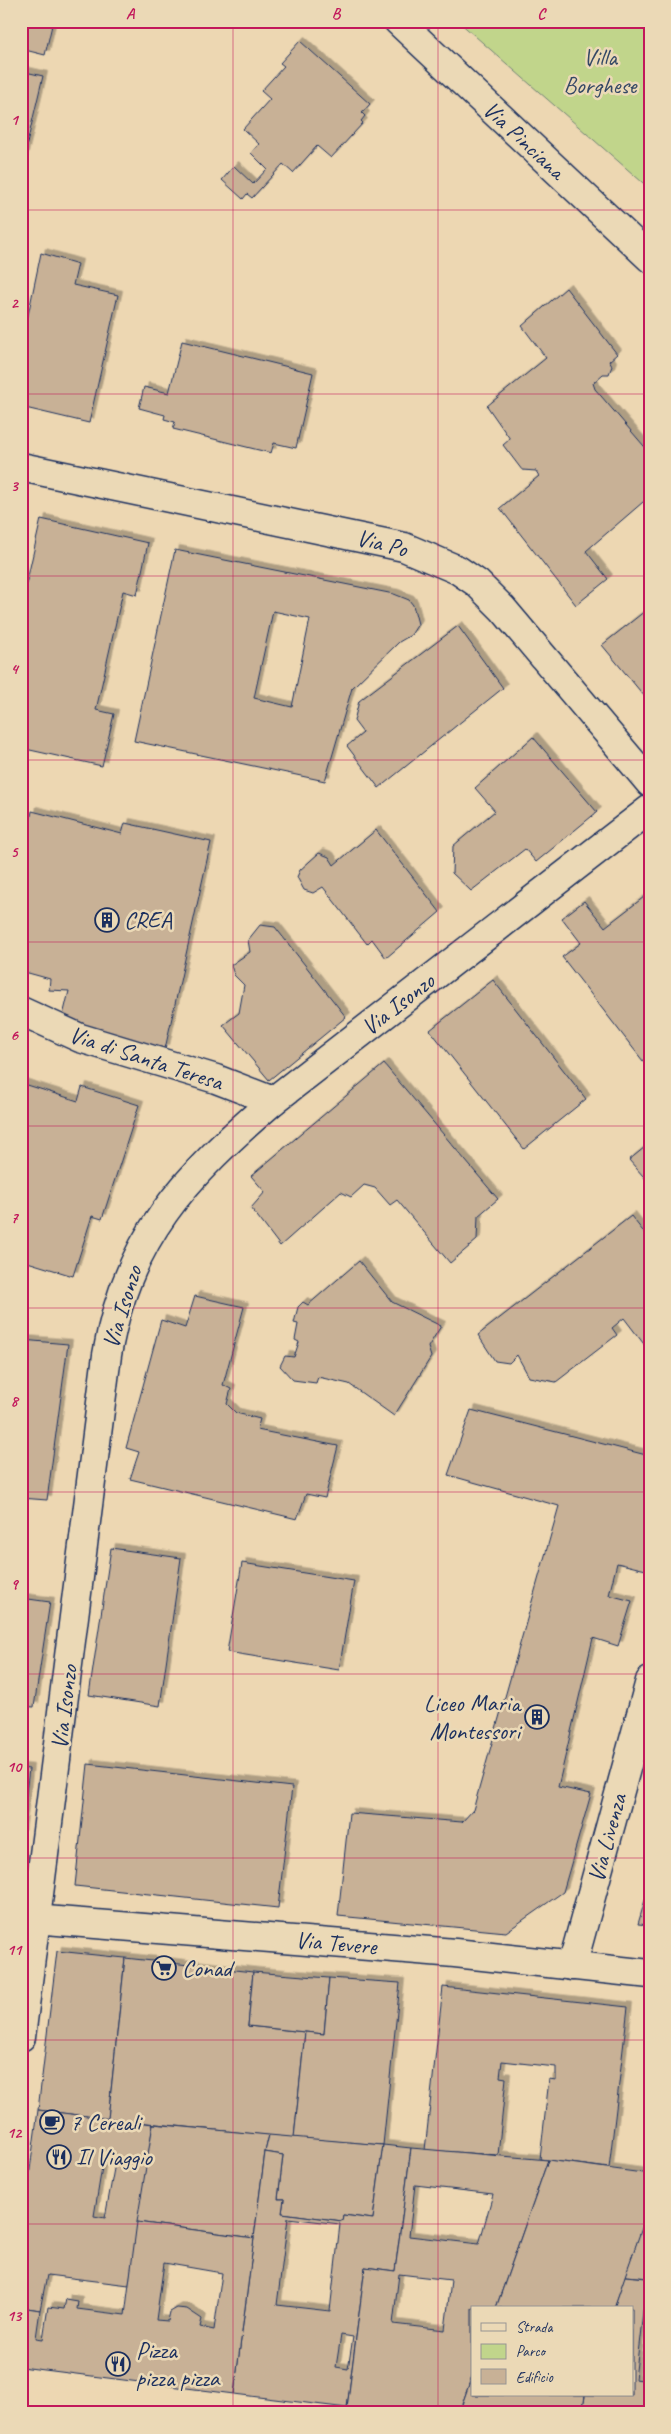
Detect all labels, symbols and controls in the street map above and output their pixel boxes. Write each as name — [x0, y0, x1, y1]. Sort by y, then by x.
text: A — [126, 4, 136, 24]
text: B — [332, 4, 342, 24]
text: C — [537, 4, 547, 24]
park label: Villa Borghese — [564, 42, 639, 100]
street label: Via Pinciana — [477, 94, 573, 187]
text: 1 — [10, 110, 19, 130]
text: 2 — [10, 293, 19, 313]
text: 3 — [10, 476, 19, 496]
street label: Via Po — [354, 522, 412, 564]
text: 4 — [10, 659, 19, 679]
text: 5 — [11, 842, 20, 862]
place label: CREA — [124, 905, 173, 935]
building icon: CREA — [94, 907, 120, 933]
street label: Via Isonzo — [355, 965, 442, 1042]
street label: Via di Santa Teresa — [66, 1019, 228, 1097]
text: 6 — [10, 1025, 19, 1045]
text: 7 — [10, 1208, 19, 1228]
street label: Via Isonzo — [95, 1261, 149, 1352]
text: 8 — [10, 1391, 19, 1411]
text: 9 — [10, 1574, 19, 1594]
street label: Via Isonzo — [44, 1662, 84, 1751]
place label: Liceo Maria Montessori — [424, 1688, 523, 1746]
building icon: Liceo Maria Montessori — [524, 1704, 550, 1730]
text: 10 — [7, 1757, 23, 1777]
street label: Via Livenza — [581, 1789, 634, 1885]
street label: Via Tevere — [294, 1925, 380, 1962]
text: 11 — [7, 1940, 23, 1960]
place label: Conad — [182, 1953, 235, 1983]
supermarket icon: Conad — [151, 1955, 177, 1981]
place label: 7 Cereali — [70, 2107, 143, 2137]
cafe icon: 7 Cereali — [39, 2109, 65, 2135]
text: 12 — [7, 2123, 23, 2143]
place label: Il Viaggio — [76, 2142, 153, 2172]
restaurant icon: Il Viaggio — [46, 2144, 72, 2170]
text: 13 — [7, 2306, 23, 2326]
legend — [471, 2306, 634, 2396]
text: Strada — [516, 2318, 553, 2337]
place label: Pizza pizza pizza — [136, 2335, 221, 2393]
text: Parco — [516, 2342, 547, 2361]
restaurant icon: Pizza pizza pizza — [105, 2351, 131, 2377]
text: Edificio — [516, 2368, 554, 2387]

